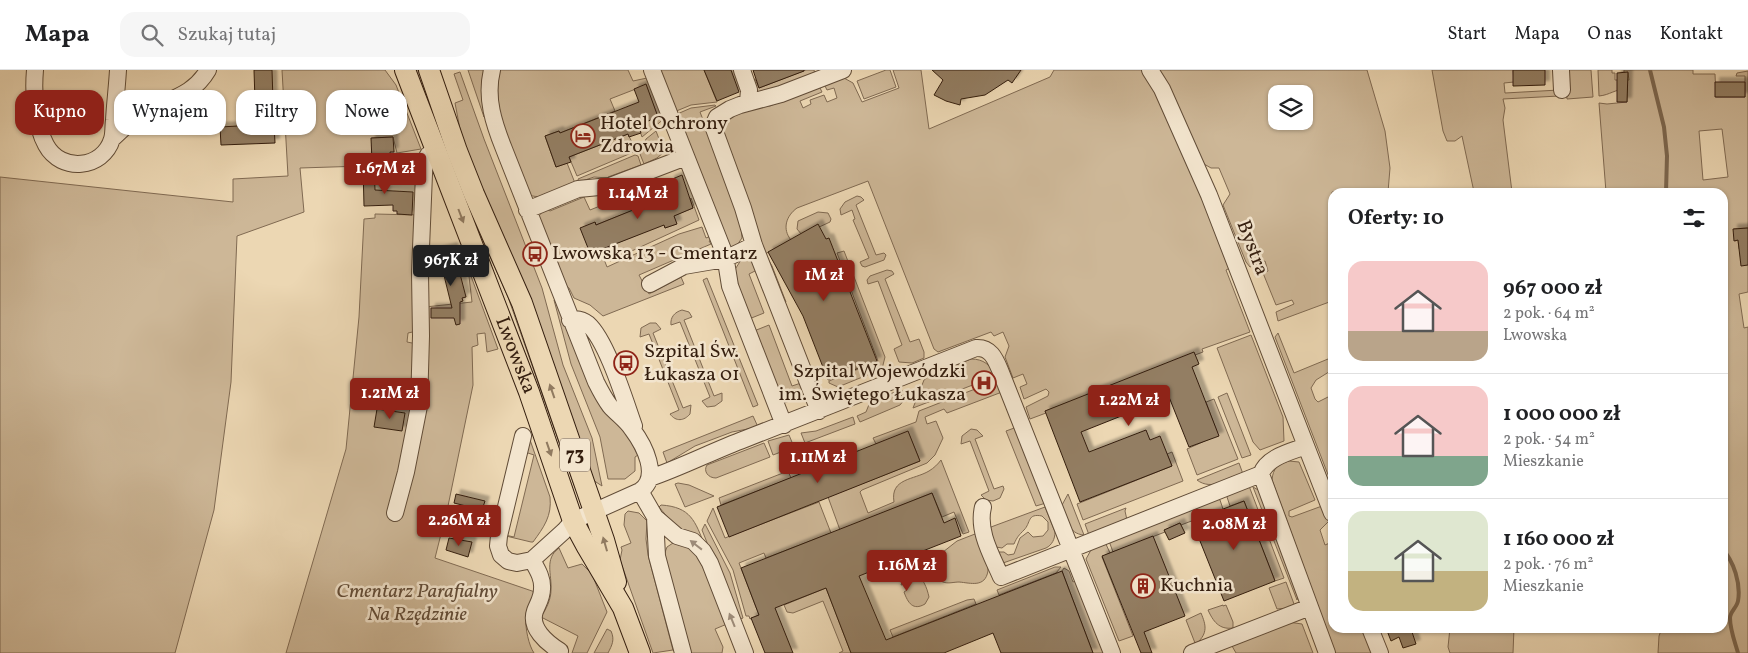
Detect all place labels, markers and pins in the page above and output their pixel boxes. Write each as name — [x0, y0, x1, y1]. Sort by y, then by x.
place label: Hotel Ochrony Zdrowia — [600, 110, 728, 161]
hotel icon: Hotel Ochrony Zdrowia — [570, 123, 596, 149]
pin: 1.67M zł — [333, 152, 437, 195]
pin: 1.14M zł — [586, 178, 690, 220]
place label: Lwowska 13 - Cmentarz — [552, 240, 758, 268]
bus stop icon: Lwowska 13 - Cmentarz — [522, 241, 548, 267]
pin: 967K zł — [405, 244, 497, 287]
pin: 1M zł — [789, 260, 859, 302]
place label: Szpital Św. Łukasza 01 — [644, 338, 740, 389]
bus stop icon: Szpital Św. Łukasza 01 — [613, 350, 639, 376]
place label: Szpital Wojewódzki im. Świętego Łukasza — [779, 358, 966, 409]
hospital icon: Szpital Wojewódzki im. Świętego Łukasza — [971, 370, 997, 396]
pin: 1.21M zł — [338, 378, 442, 420]
pin: 1.22M zł — [1077, 384, 1181, 427]
pin: 1.11M zł — [766, 442, 870, 484]
pin: 2.26M zł — [407, 504, 511, 547]
pin: 2.08M zł — [1182, 508, 1286, 551]
pin: 1.16M zł — [855, 550, 959, 592]
place label: Kuchnia — [1160, 572, 1233, 600]
building icon: Kuchnia — [1130, 573, 1156, 599]

